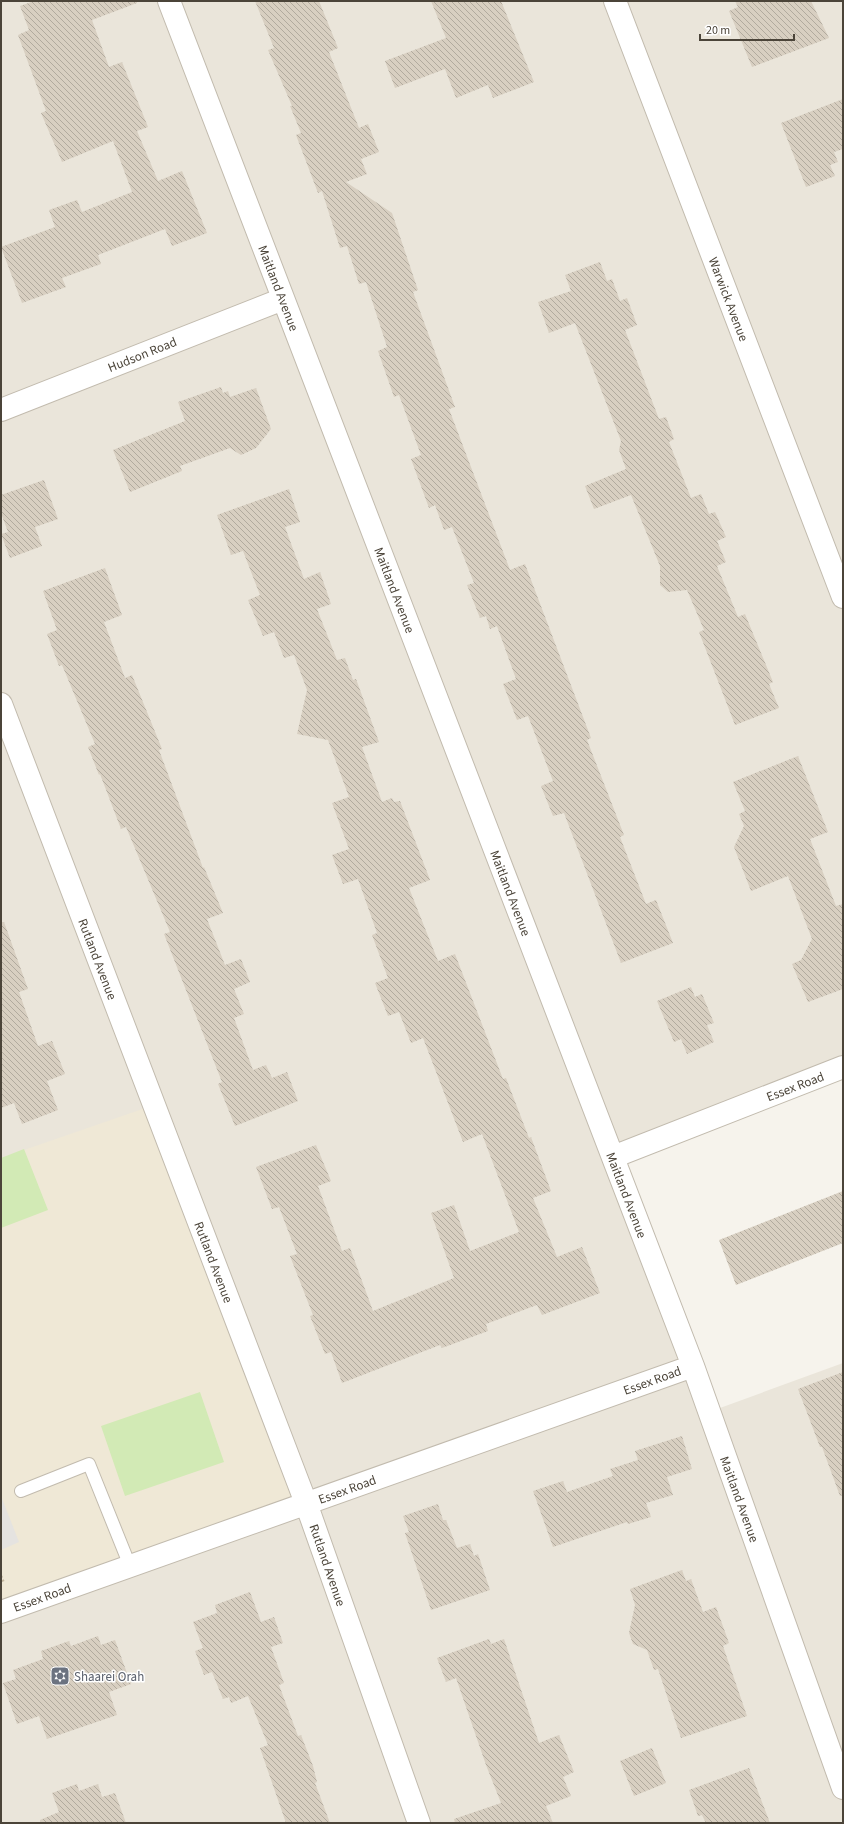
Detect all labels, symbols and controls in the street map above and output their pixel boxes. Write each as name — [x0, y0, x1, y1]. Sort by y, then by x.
scale bar — [700, 16, 794, 42]
text: 20 m — [706, 22, 730, 39]
street label: Maitland Avenue — [253, 243, 303, 334]
street label: Warwick Avenue — [704, 255, 752, 344]
street label: Hudson Road — [105, 333, 180, 377]
street label: Maitland Avenue — [369, 545, 419, 636]
street label: Maitland Avenue — [485, 848, 535, 939]
street label: Rutland Avenue — [73, 916, 121, 1003]
street label: Essex Road — [764, 1068, 827, 1106]
street label: Maitland Avenue — [601, 1150, 651, 1241]
street label: Rutland Avenue — [189, 1219, 237, 1306]
street label: Essex Road — [621, 1362, 684, 1400]
street label: Maitland Avenue — [715, 1454, 763, 1545]
street label: Essex Road — [316, 1471, 379, 1509]
street label: Rutland Avenue — [305, 1522, 350, 1609]
street label: Essex Road — [11, 1579, 74, 1617]
synagogue icon: Shaarei Orah — [49, 1665, 71, 1687]
place label: Shaarei Orah — [74, 1668, 144, 1686]

